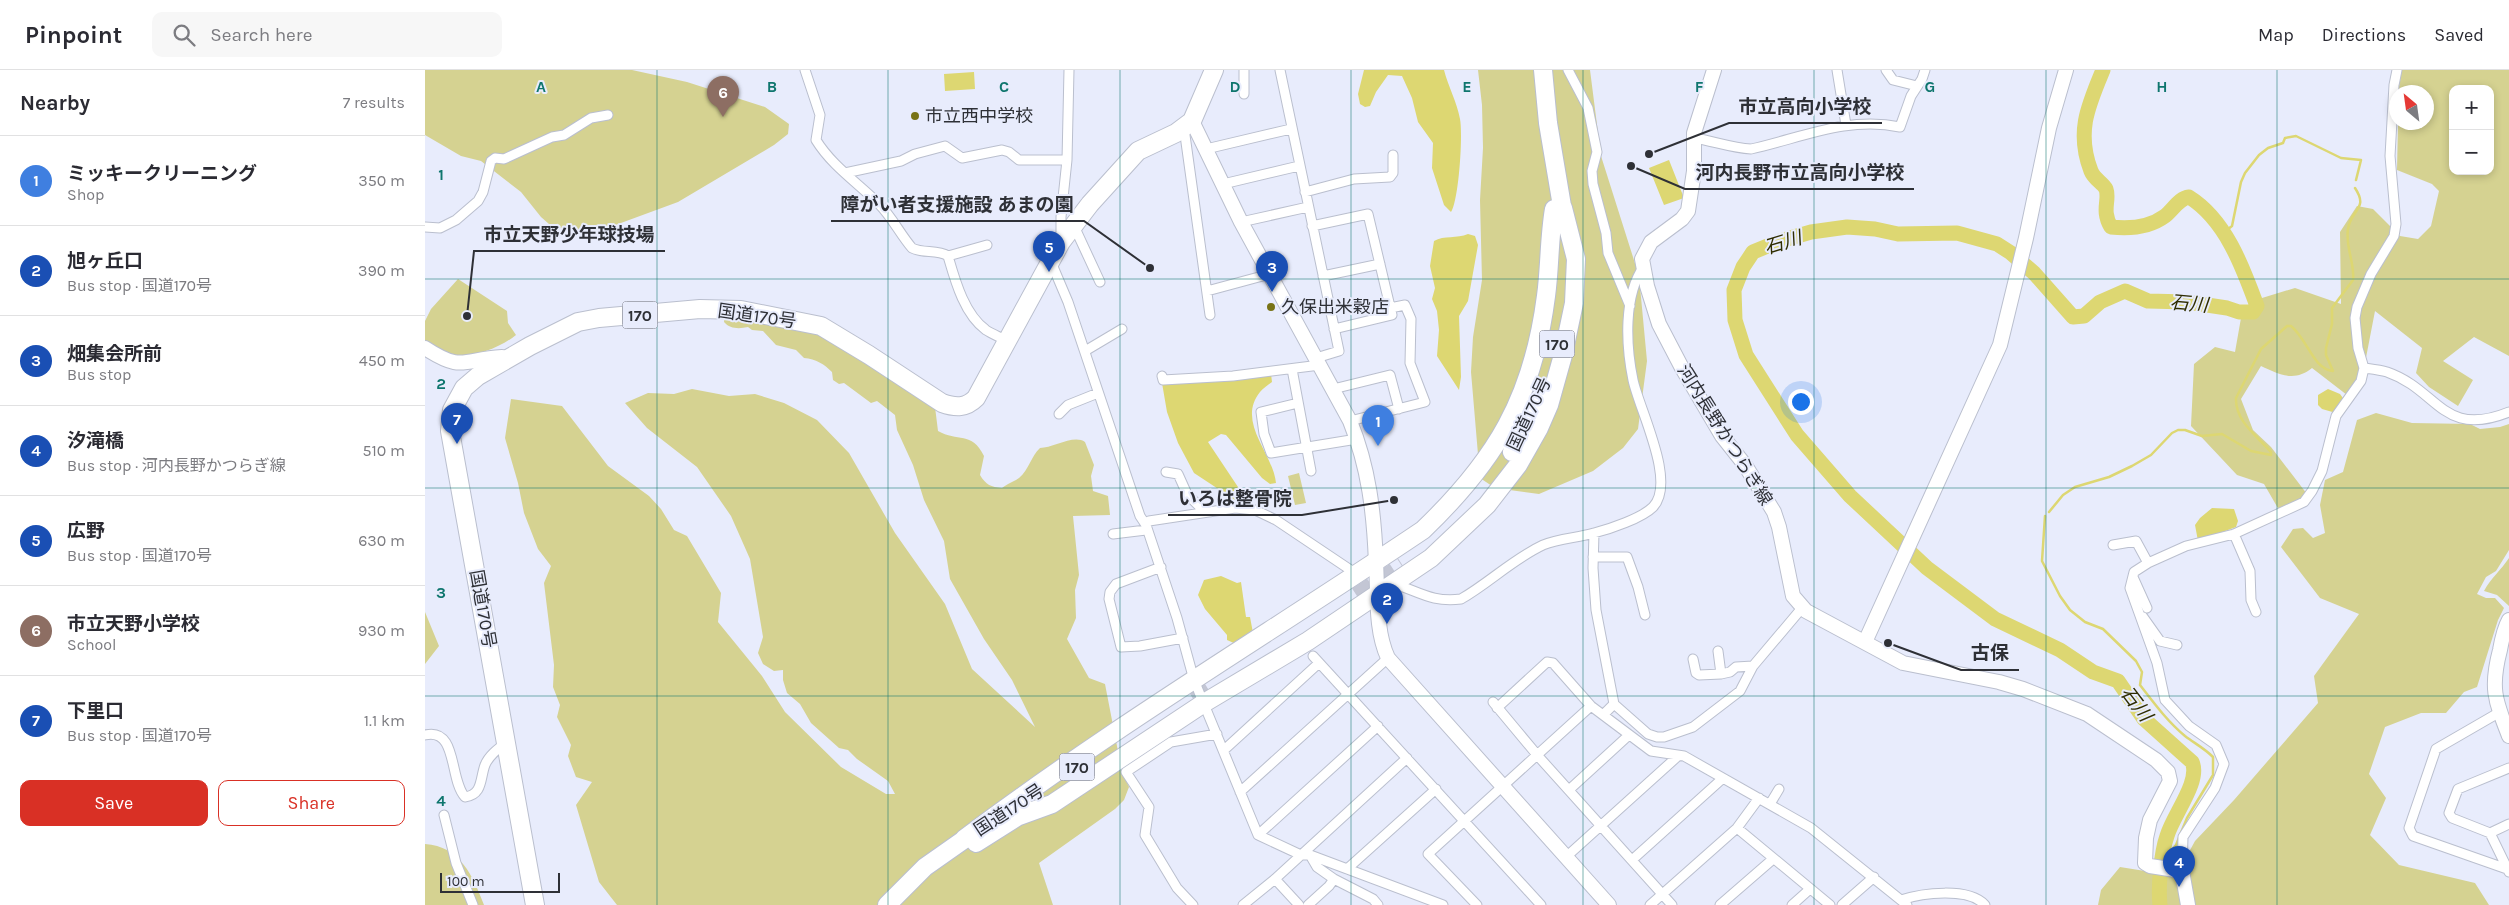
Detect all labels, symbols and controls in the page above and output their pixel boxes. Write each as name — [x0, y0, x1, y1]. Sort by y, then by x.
search box — [152, 12, 502, 57]
text: Pinpoint — [25, 21, 122, 49]
icon: search — [170, 21, 198, 49]
text: Search here — [210, 24, 312, 46]
text: Map — [2258, 24, 2294, 46]
text: Directions — [2322, 24, 2406, 46]
text: Saved — [2434, 24, 2484, 46]
pin: 6 — [707, 76, 739, 117]
text: A — [536, 77, 546, 96]
text: B — [767, 77, 777, 96]
text: C — [999, 77, 1009, 96]
text: D — [1230, 77, 1241, 96]
text: E — [1462, 77, 1472, 96]
text: F — [1695, 77, 1704, 96]
text: G — [1925, 77, 1935, 96]
text: H — [2156, 77, 2168, 96]
north arrow — [2389, 85, 2434, 130]
map controls — [2449, 85, 2494, 175]
button: + — [2449, 85, 2494, 130]
callout: 市立高向小学校 — [1729, 89, 1882, 123]
text: Nearby — [20, 91, 90, 115]
text: 7 results — [343, 93, 405, 112]
text: 市立高向小学校 — [1738, 96, 1872, 118]
place label: 市立西中学校 — [925, 105, 1033, 127]
marker: 市立西中学校 — [909, 110, 921, 122]
button: − — [2449, 130, 2494, 175]
callout: 河内長野市立高向小学校 — [1685, 155, 1914, 189]
text: 河内長野市立高向小学校 — [1695, 162, 1905, 184]
text: ミッキークリーニング — [67, 163, 257, 185]
text: 1 — [438, 165, 444, 184]
text: 1 — [33, 171, 39, 190]
text: 350 m — [358, 171, 405, 190]
text: Shop — [67, 185, 104, 204]
callout: 障がい者支援施設 あまの園 — [831, 187, 1084, 221]
text: 障がい者支援施設 あまの園 — [841, 194, 1073, 216]
callout: 市立天野少年球技場 — [474, 217, 665, 251]
text: 市立天野少年球技場 — [483, 224, 655, 246]
water label: 石川 — [1762, 226, 1806, 259]
pin: 5 — [1033, 231, 1065, 272]
text: 旭ヶ丘口 — [67, 250, 143, 272]
pin: 3 — [1256, 251, 1288, 292]
text: 2 — [31, 261, 41, 280]
text: 390 m — [358, 261, 405, 280]
text: Bus stop · 国道170号 — [67, 276, 212, 295]
water label: 石川 — [2169, 291, 2211, 317]
place label: 久保出米穀店 — [1281, 296, 1389, 318]
street label: 国道170号 — [716, 300, 798, 332]
marker: 久保出米穀店 — [1265, 301, 1277, 313]
road number: 170 — [623, 302, 657, 328]
road number: 170 — [1539, 330, 1575, 358]
text: 畑集会所前 — [67, 343, 162, 365]
text: 3 — [31, 351, 41, 370]
text: 450 m — [359, 351, 405, 370]
street label: 河内長野かつらぎ線 — [1673, 360, 1777, 510]
text: Bus stop — [67, 365, 131, 384]
text: 2 — [436, 374, 446, 393]
street label: 国道170号 — [1502, 374, 1556, 454]
your location — [1788, 389, 1814, 415]
pin: 7 — [441, 403, 473, 444]
pin: 1 — [1362, 405, 1394, 446]
text: 汐滝橋 — [67, 430, 124, 452]
text: 4 — [31, 441, 41, 460]
text: 510 m — [362, 441, 405, 460]
text: Bus stop · 河内長野かつらぎ線 — [67, 456, 286, 475]
callout: いろは整骨院 — [1168, 481, 1302, 515]
text: いろは整骨院 — [1178, 488, 1292, 510]
text: 広野 — [67, 520, 105, 542]
text: 5 — [31, 531, 41, 550]
text: 630 m — [358, 531, 405, 550]
text: Bus stop · 国道170号 — [67, 546, 212, 565]
street label: 国道170号 — [465, 568, 501, 650]
text: 3 — [436, 583, 446, 602]
pin: 2 — [1371, 583, 1403, 624]
text: 市立天野小学校 — [67, 613, 200, 635]
text: 6 — [31, 621, 41, 640]
text: 930 m — [358, 621, 405, 640]
text: School — [67, 635, 117, 654]
callout: 古保 — [1961, 636, 2019, 670]
text: 古保 — [1971, 642, 2009, 664]
water label: 石川 — [2116, 682, 2157, 727]
text: 下里口 — [67, 700, 124, 722]
text: 7 — [32, 711, 40, 730]
text: 1.1 km — [364, 711, 405, 730]
text: Bus stop · 国道170号 — [67, 726, 212, 745]
road number: 170 — [1059, 754, 1095, 780]
street label: 国道170号 — [970, 779, 1048, 841]
button: Save — [20, 780, 208, 826]
button: Share — [218, 780, 405, 826]
text: 4 — [436, 791, 446, 810]
pin: 4 — [2163, 846, 2195, 887]
scale bar — [440, 870, 560, 893]
text: 100 m — [447, 873, 485, 890]

